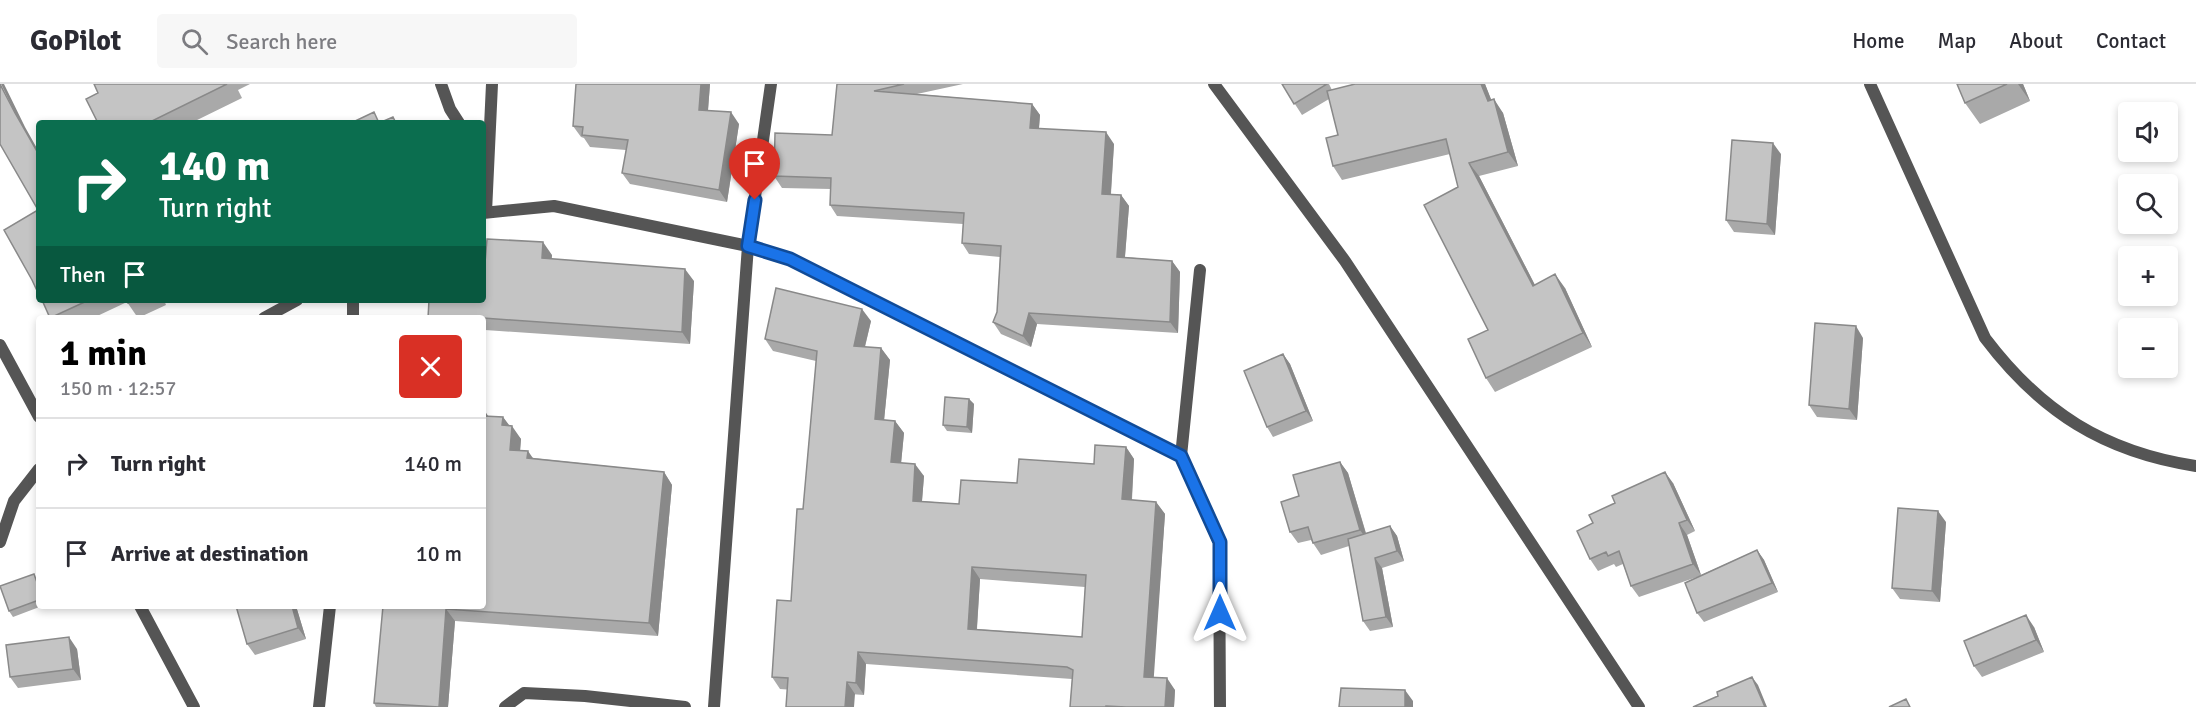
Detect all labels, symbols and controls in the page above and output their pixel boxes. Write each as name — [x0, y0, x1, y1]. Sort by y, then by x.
search box — [157, 14, 577, 68]
text: GoPilot — [30, 24, 121, 58]
icon: search — [178, 25, 211, 58]
text: Search here — [226, 28, 337, 55]
text: Home — [1852, 28, 1905, 54]
text: Map — [1938, 28, 1976, 54]
text: About — [2009, 28, 2063, 54]
text: Contact — [2096, 28, 2166, 54]
map controls — [2118, 102, 2178, 378]
button: sound — [2118, 102, 2178, 162]
pin — [729, 138, 780, 200]
text: 140 m — [159, 141, 270, 192]
icon: right — [60, 144, 138, 222]
icon: arrive — [738, 147, 771, 180]
button: search — [2118, 174, 2178, 234]
text: Turn right — [159, 192, 272, 225]
button: + — [2118, 246, 2178, 306]
icon: arrive — [118, 258, 151, 291]
text: Then — [60, 261, 106, 288]
button: − — [2118, 318, 2178, 378]
text: 1 min — [60, 331, 147, 376]
button: close — [399, 335, 462, 398]
text: 150 m · 12:57 — [60, 376, 176, 401]
icon: right — [60, 447, 93, 480]
text: Turn right — [111, 450, 206, 477]
text: 140 m — [404, 450, 462, 477]
icon: arrive — [60, 537, 93, 570]
text: Arrive at destination — [111, 540, 308, 567]
text: 10 m — [416, 540, 462, 567]
position arrow — [1188, 581, 1252, 645]

